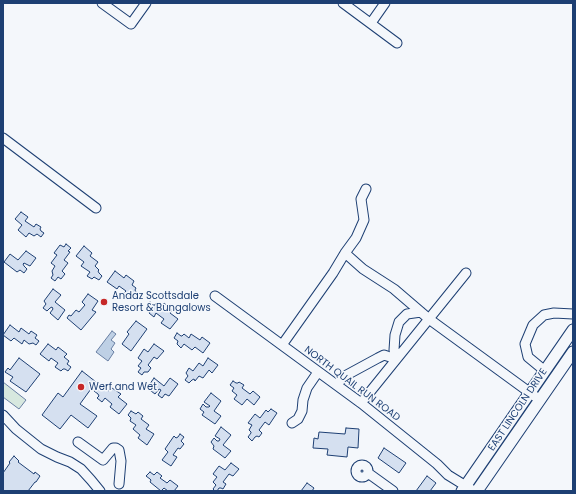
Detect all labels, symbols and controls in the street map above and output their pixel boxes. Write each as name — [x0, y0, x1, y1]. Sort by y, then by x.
place label: Andaz Scottsdale Resort & Bungalows — [112, 290, 211, 314]
marker: Andaz Scottsdale Resort & Bungalows — [99, 297, 109, 307]
street label: NORTH QUAIL RUN ROAD — [302, 344, 402, 424]
street label: EAST LINCOLN DRIVE — [486, 367, 550, 453]
place label: Werf and Wet — [89, 381, 157, 393]
marker: Werf and Wet — [76, 382, 86, 392]

